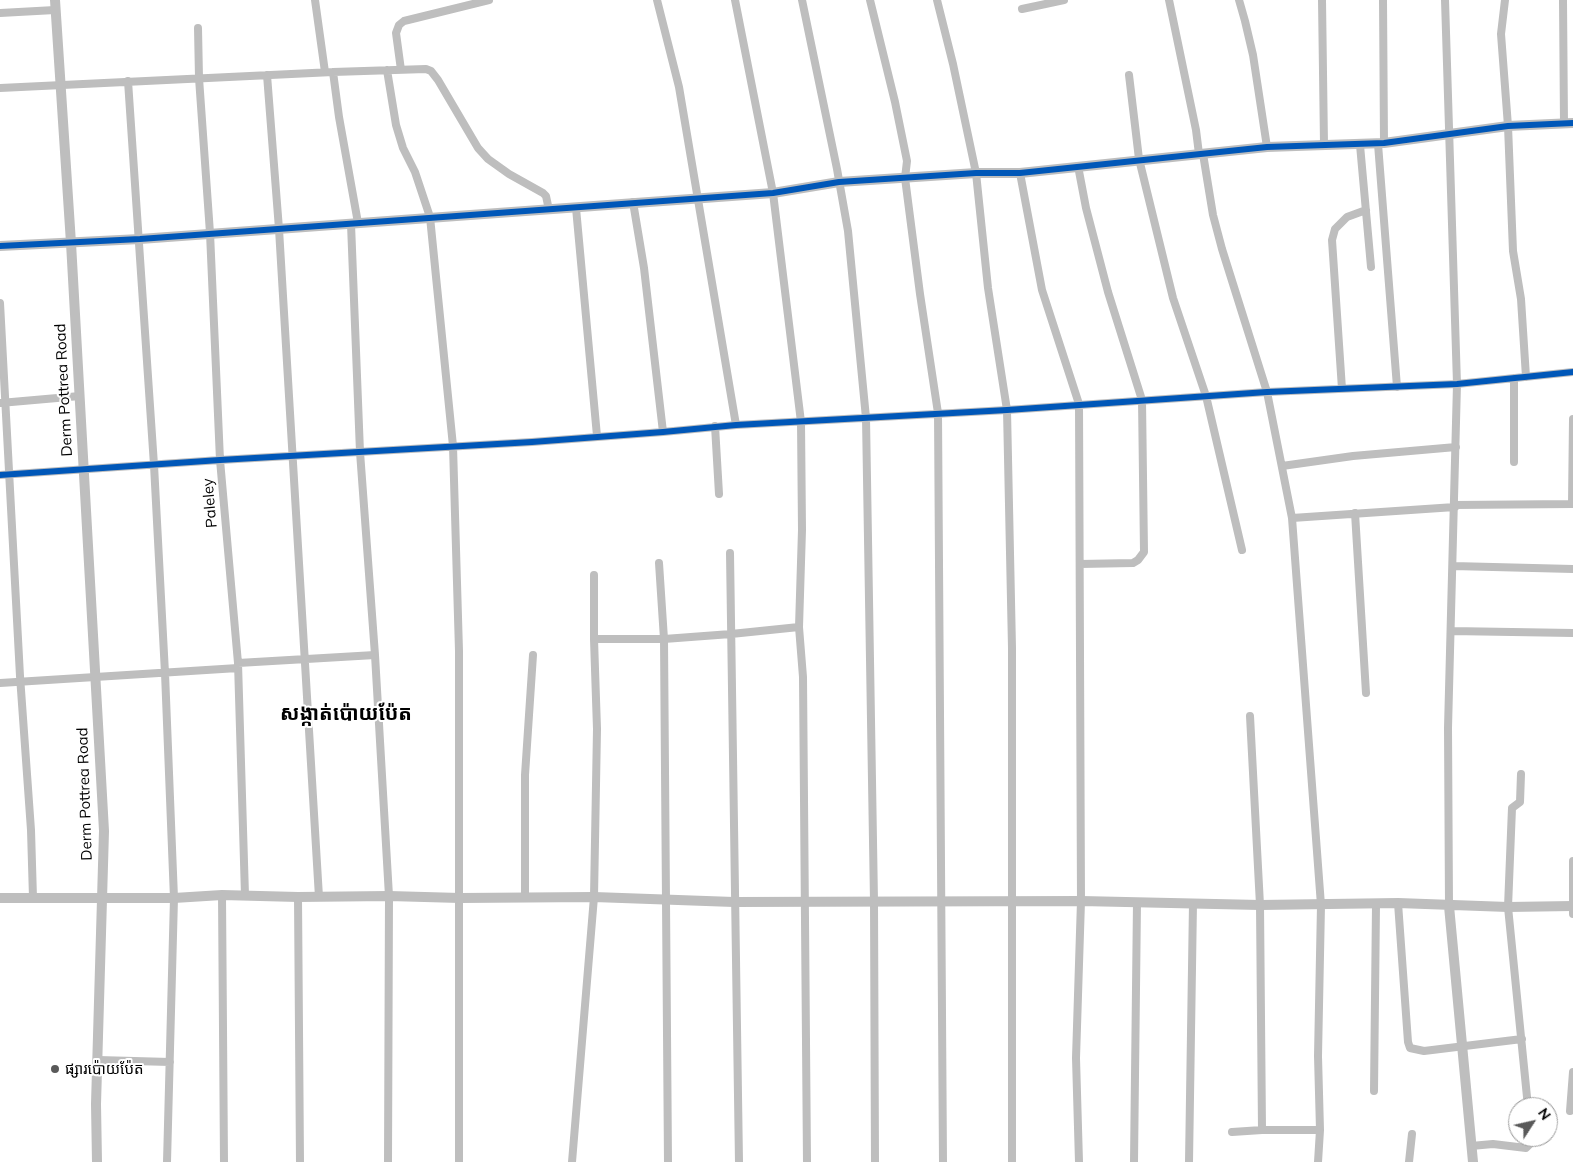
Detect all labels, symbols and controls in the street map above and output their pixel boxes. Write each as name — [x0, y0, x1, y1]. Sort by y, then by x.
street label: Derm Pottrea Road — [52, 323, 76, 457]
street label: Paleley — [199, 477, 221, 529]
district label: សង្កាត់ប៉ោយប៉ែត — [280, 702, 412, 726]
street label: Derm Pottrea Road — [74, 727, 96, 861]
place label: ផ្សារប៉ោយប៉ែត — [65, 1060, 143, 1078]
marker: ផ្សារប៉ោយប៉ែត — [49, 1063, 61, 1075]
north arrow — [1508, 1097, 1558, 1147]
text: N — [1534, 1104, 1555, 1123]

